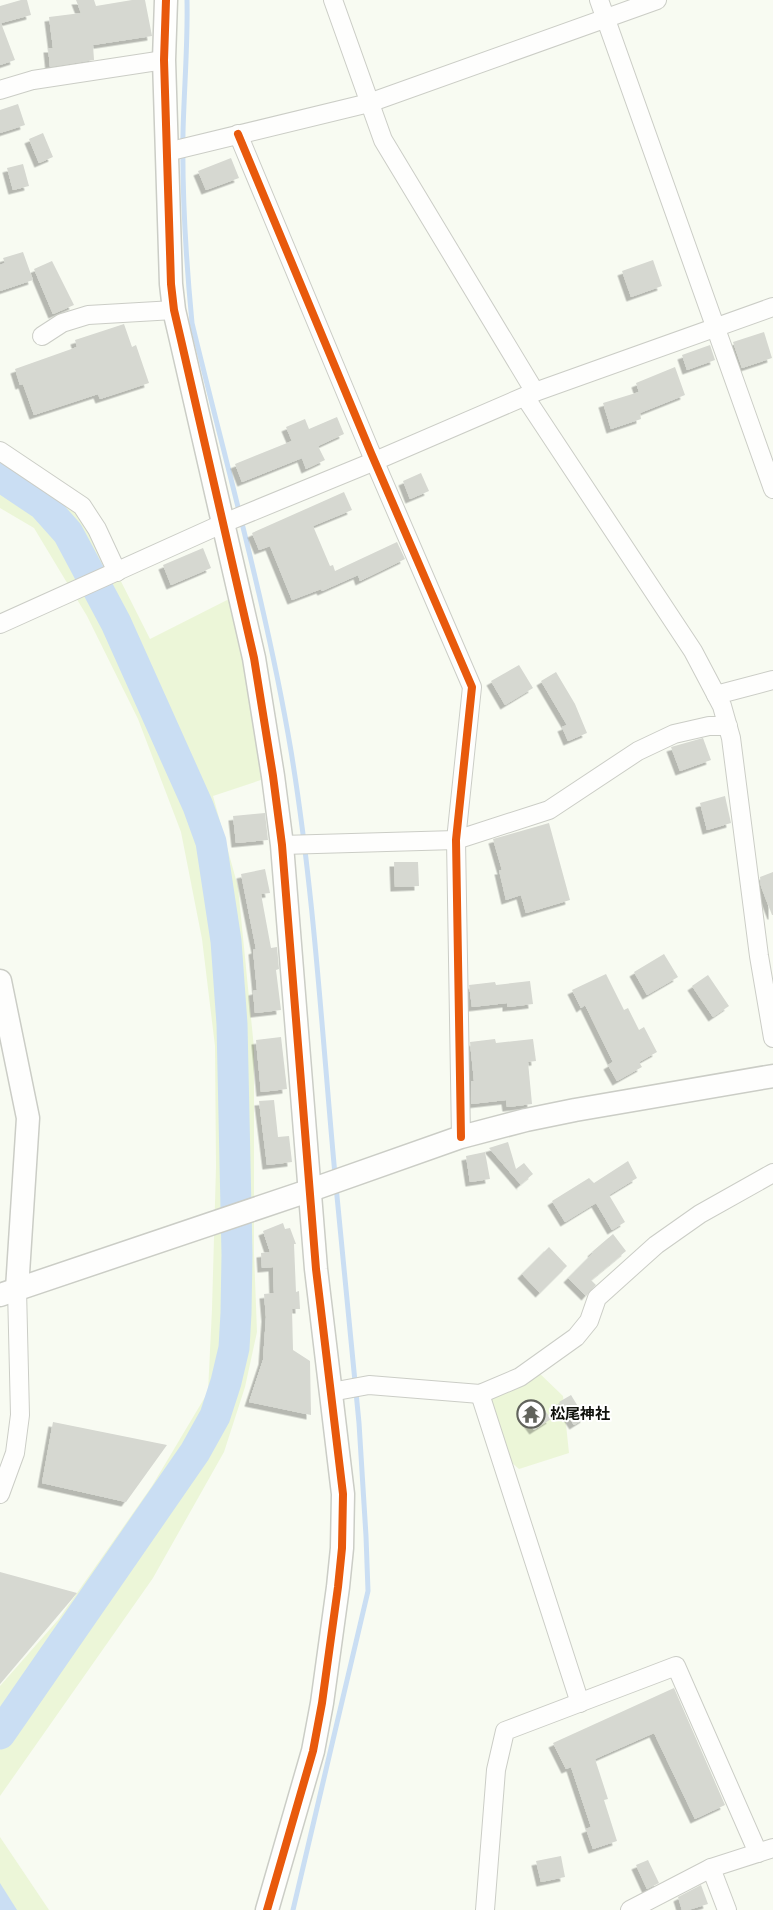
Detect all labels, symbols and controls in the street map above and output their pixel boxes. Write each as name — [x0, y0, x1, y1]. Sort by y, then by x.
temple icon: 松尾神社 — [516, 1399, 546, 1429]
place label: 松尾神社 — [550, 1405, 610, 1423]

